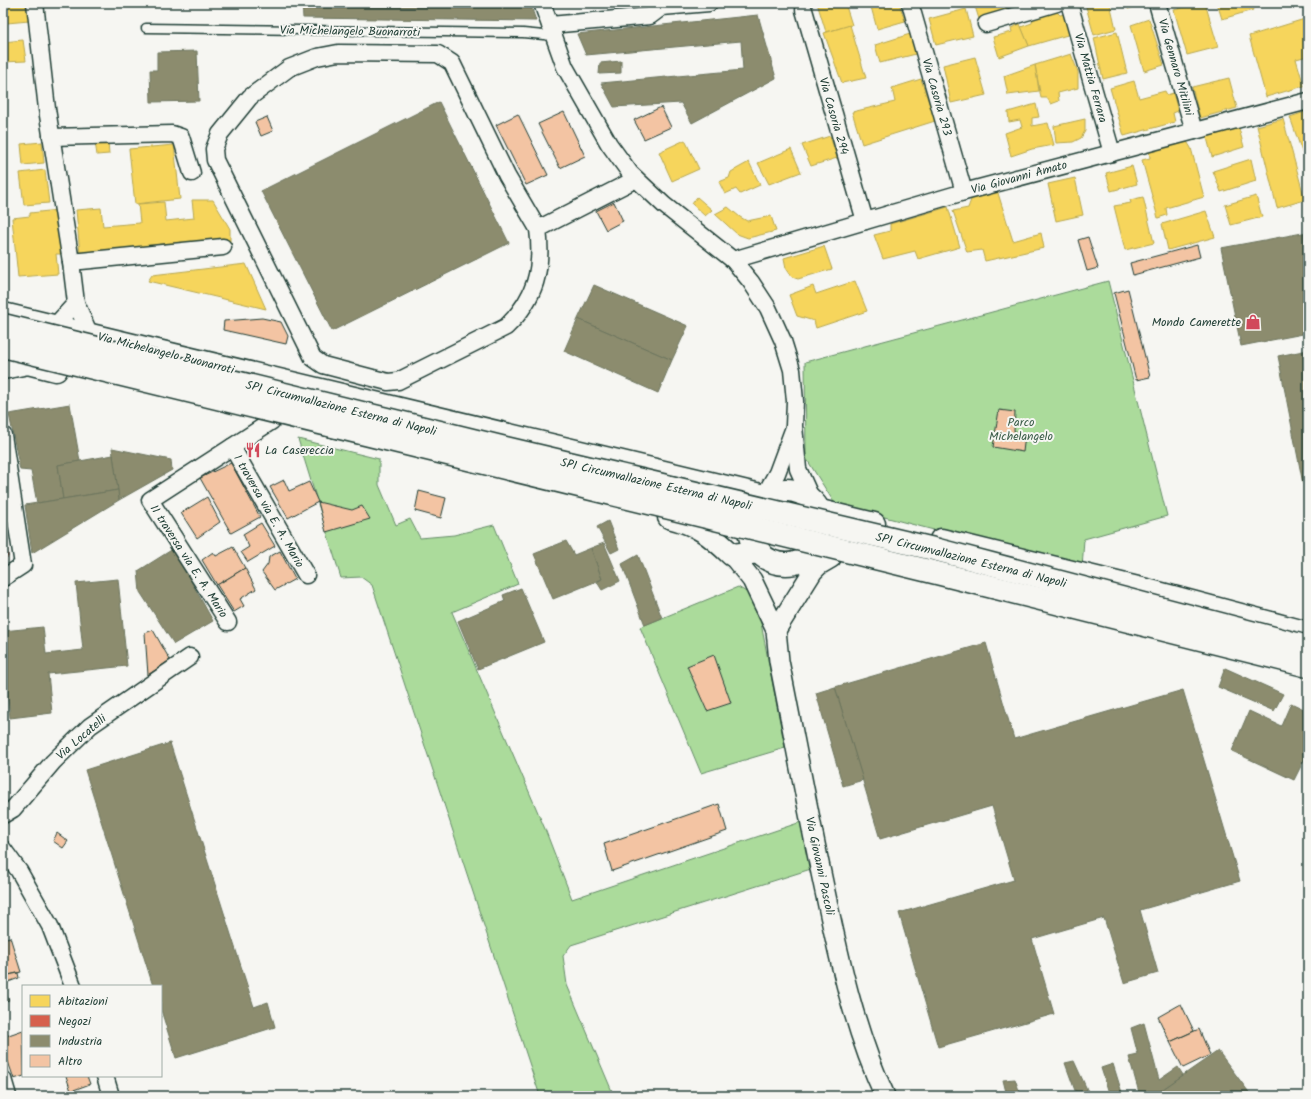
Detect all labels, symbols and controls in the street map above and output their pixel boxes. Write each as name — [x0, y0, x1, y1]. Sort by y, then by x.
street label: Via Gennaro Mitilini — [1153, 16, 1199, 119]
street label: Via Michelangelo Buonarroti — [280, 21, 421, 42]
street label: Via Mattia Ferrara — [1069, 31, 1112, 125]
street label: Via Casoria 293 — [916, 56, 957, 138]
street label: Via Casoria 294 — [813, 75, 854, 157]
street label: Via Giovanni Amato — [969, 155, 1069, 199]
place label: Mondo Camerette — [1152, 313, 1242, 332]
shop icon: Mondo Camerette — [1244, 313, 1262, 331]
street label: Via Michelangelo Buonarroti — [96, 327, 237, 380]
street label: SP1 Circumvallazione Esterna di Napoli — [244, 376, 439, 442]
park label: Parco Michelangelo — [989, 413, 1053, 446]
restaurant icon: La Casereccia — [244, 441, 262, 459]
place label: La Casereccia — [265, 441, 334, 460]
street label: I traversa via E. A. Mario — [228, 451, 309, 571]
street label: SP1 Circumvallazione Esterna di Napoli — [558, 453, 755, 516]
street label: II traversa via E. A. Mario — [145, 501, 232, 622]
street label: SP1 Circumvallazione Esterna di Napoli — [874, 528, 1069, 594]
street label: Via Locatelli — [52, 709, 112, 765]
street label: Via Giovanni Pascoli — [800, 815, 839, 918]
legend — [22, 985, 162, 1077]
text: Abitazioni — [58, 992, 109, 1011]
text: Negozi — [58, 1012, 92, 1031]
text: Industria — [58, 1032, 102, 1051]
text: Altro — [58, 1052, 82, 1071]

